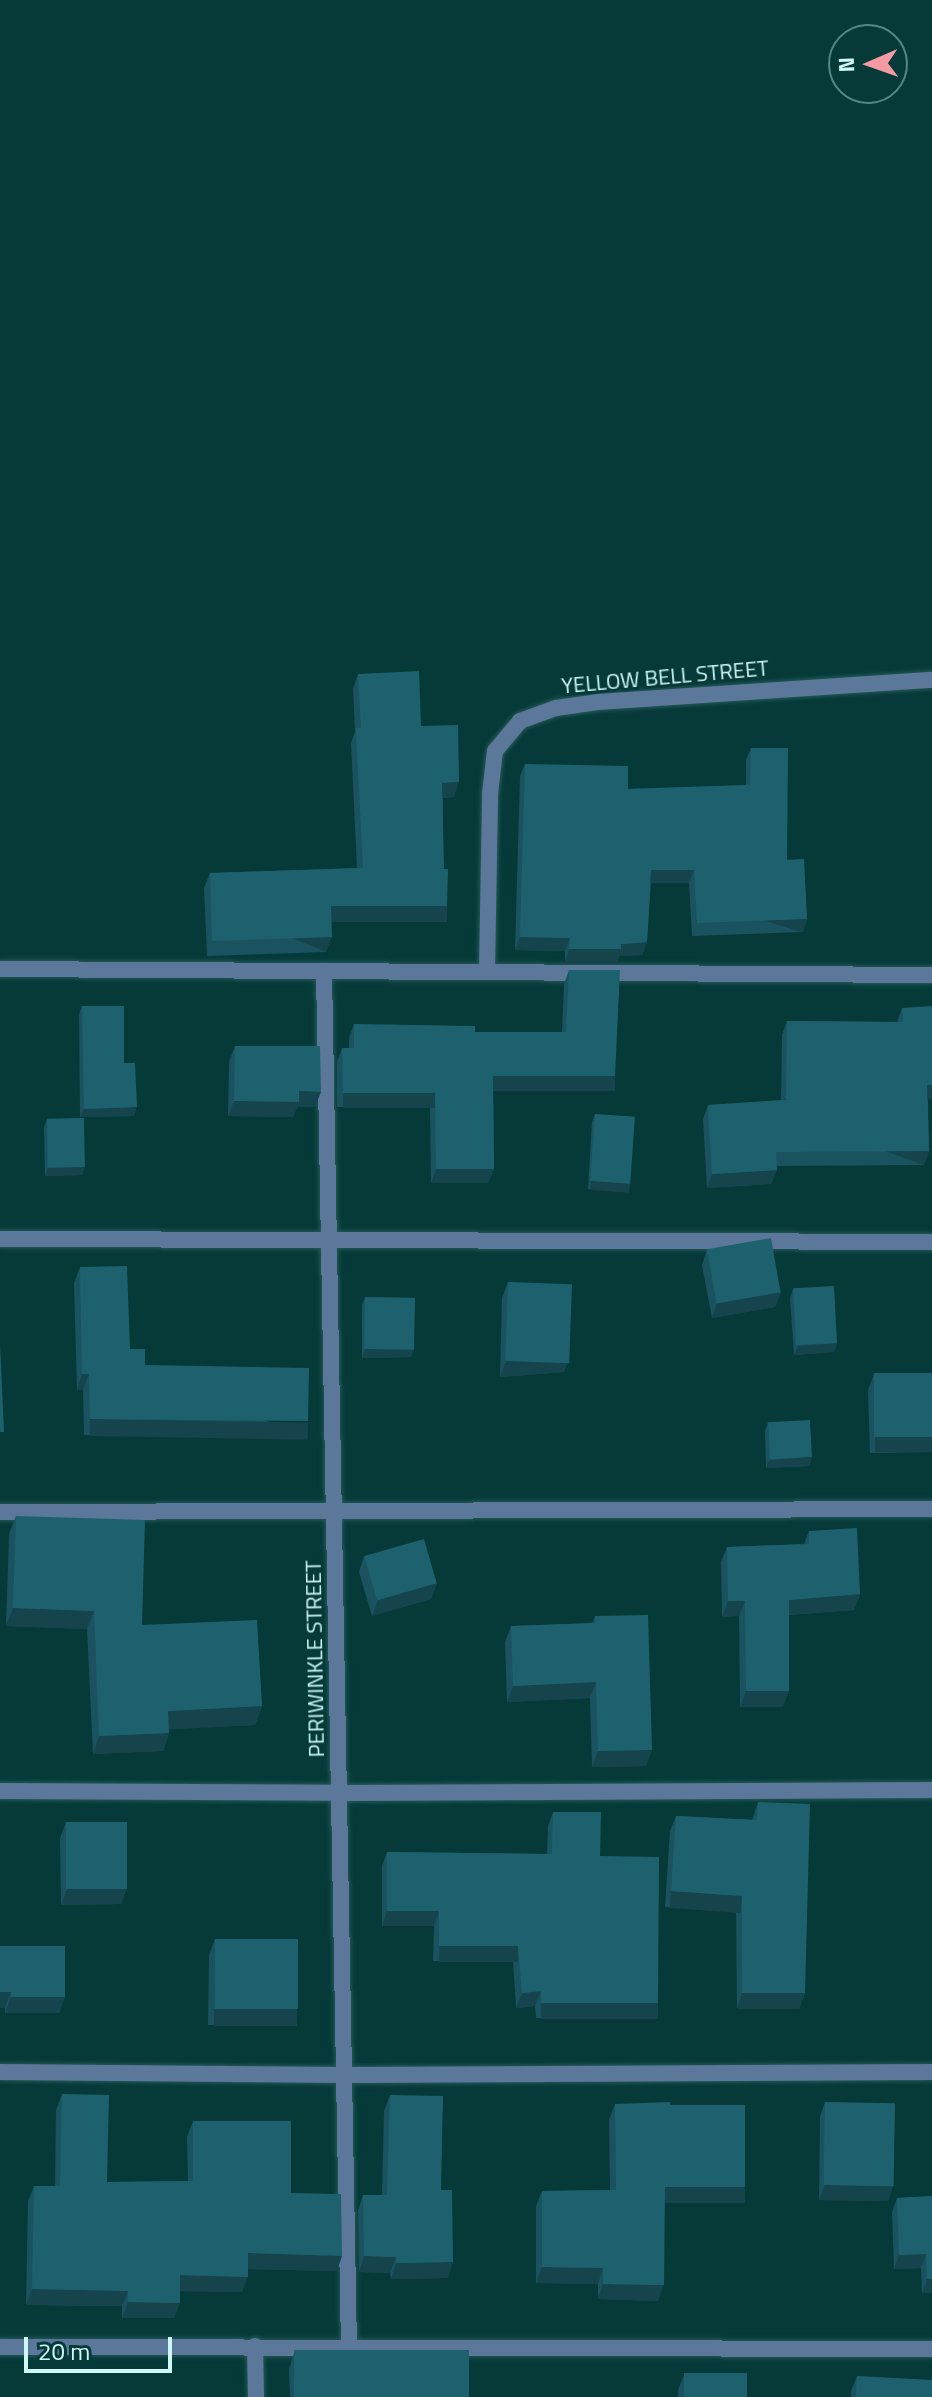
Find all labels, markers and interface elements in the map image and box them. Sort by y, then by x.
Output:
north arrow [828,24,908,104]
text: N [829,57,863,73]
street label: YELLOW BELL STREET [560,655,770,699]
street label: PERIWINKLE STREET [300,1560,330,1758]
scale bar [28,2321,176,2371]
text: 20 m [38,2333,90,2369]

